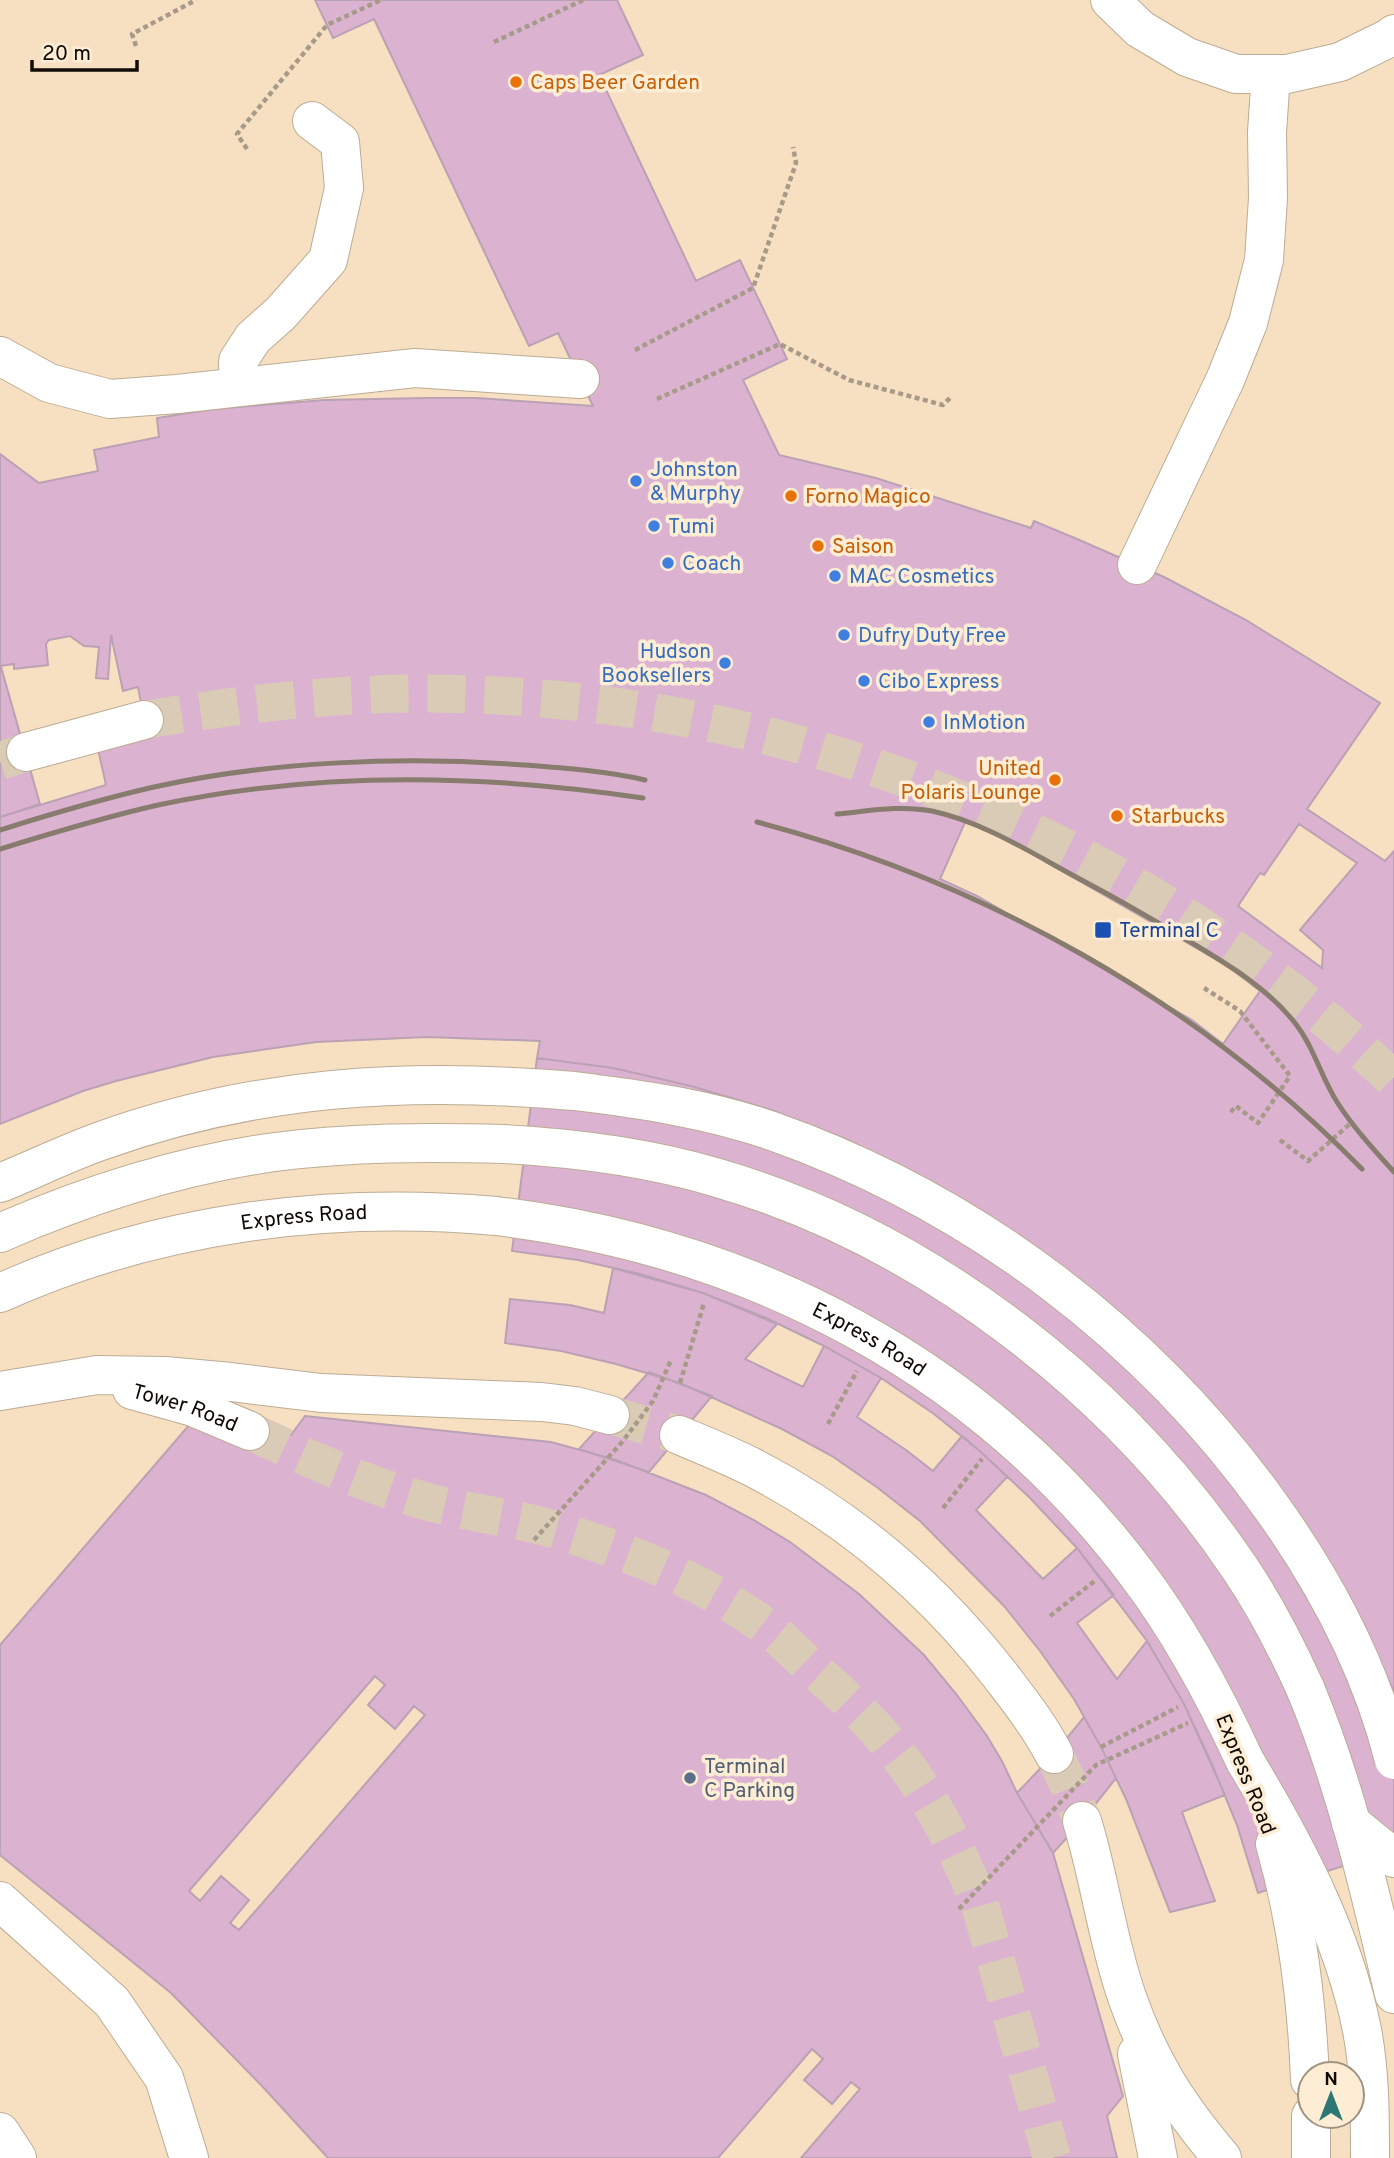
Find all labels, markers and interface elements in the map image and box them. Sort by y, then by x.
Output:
scale bar [32,28,136,72]
text: 20 m [42,41,91,68]
place label: Caps Beer Garden [530,70,700,97]
marker: Caps Beer Garden [508,74,524,90]
place label: Johnston & Murphy [650,457,741,508]
marker: Johnston & Murphy [628,473,644,489]
place label: Forno Magico [805,484,931,511]
marker: Forno Magico [783,488,799,504]
place label: Tumi [668,514,715,541]
marker: Tumi [646,518,662,534]
place label: Saison [832,534,894,561]
marker: Saison [810,538,826,554]
place label: Coach [682,551,741,578]
marker: Coach [660,555,676,571]
place label: MAC Cosmetics [849,564,995,591]
marker: MAC Cosmetics [827,568,843,584]
place label: Dufry Duty Free [858,623,1006,650]
marker: Dufry Duty Free [836,627,852,643]
place label: Hudson Booksellers [601,639,711,690]
marker: Hudson Booksellers [717,655,733,671]
place label: Cibo Express [878,669,1000,696]
marker: Cibo Express [856,673,872,689]
place label: InMotion [943,710,1025,737]
marker: InMotion [921,714,937,730]
place label: United Polaris Lounge [900,756,1041,807]
marker: United Polaris Lounge [1047,772,1063,788]
place label: Starbucks [1131,804,1225,831]
marker: Starbucks [1109,808,1125,824]
place label: Terminal C [1119,918,1219,945]
marker: Terminal C [1093,920,1113,940]
street label: Express Road [239,1200,368,1238]
street label: Express Road [807,1297,931,1384]
street label: Tower Road [129,1379,242,1439]
street label: Express Road [1208,1710,1281,1839]
place label: Terminal C Parking [704,1754,795,1805]
marker: Terminal C Parking [682,1770,698,1786]
north arrow [1296,2060,1366,2130]
text: N [1324,2068,1338,2092]

